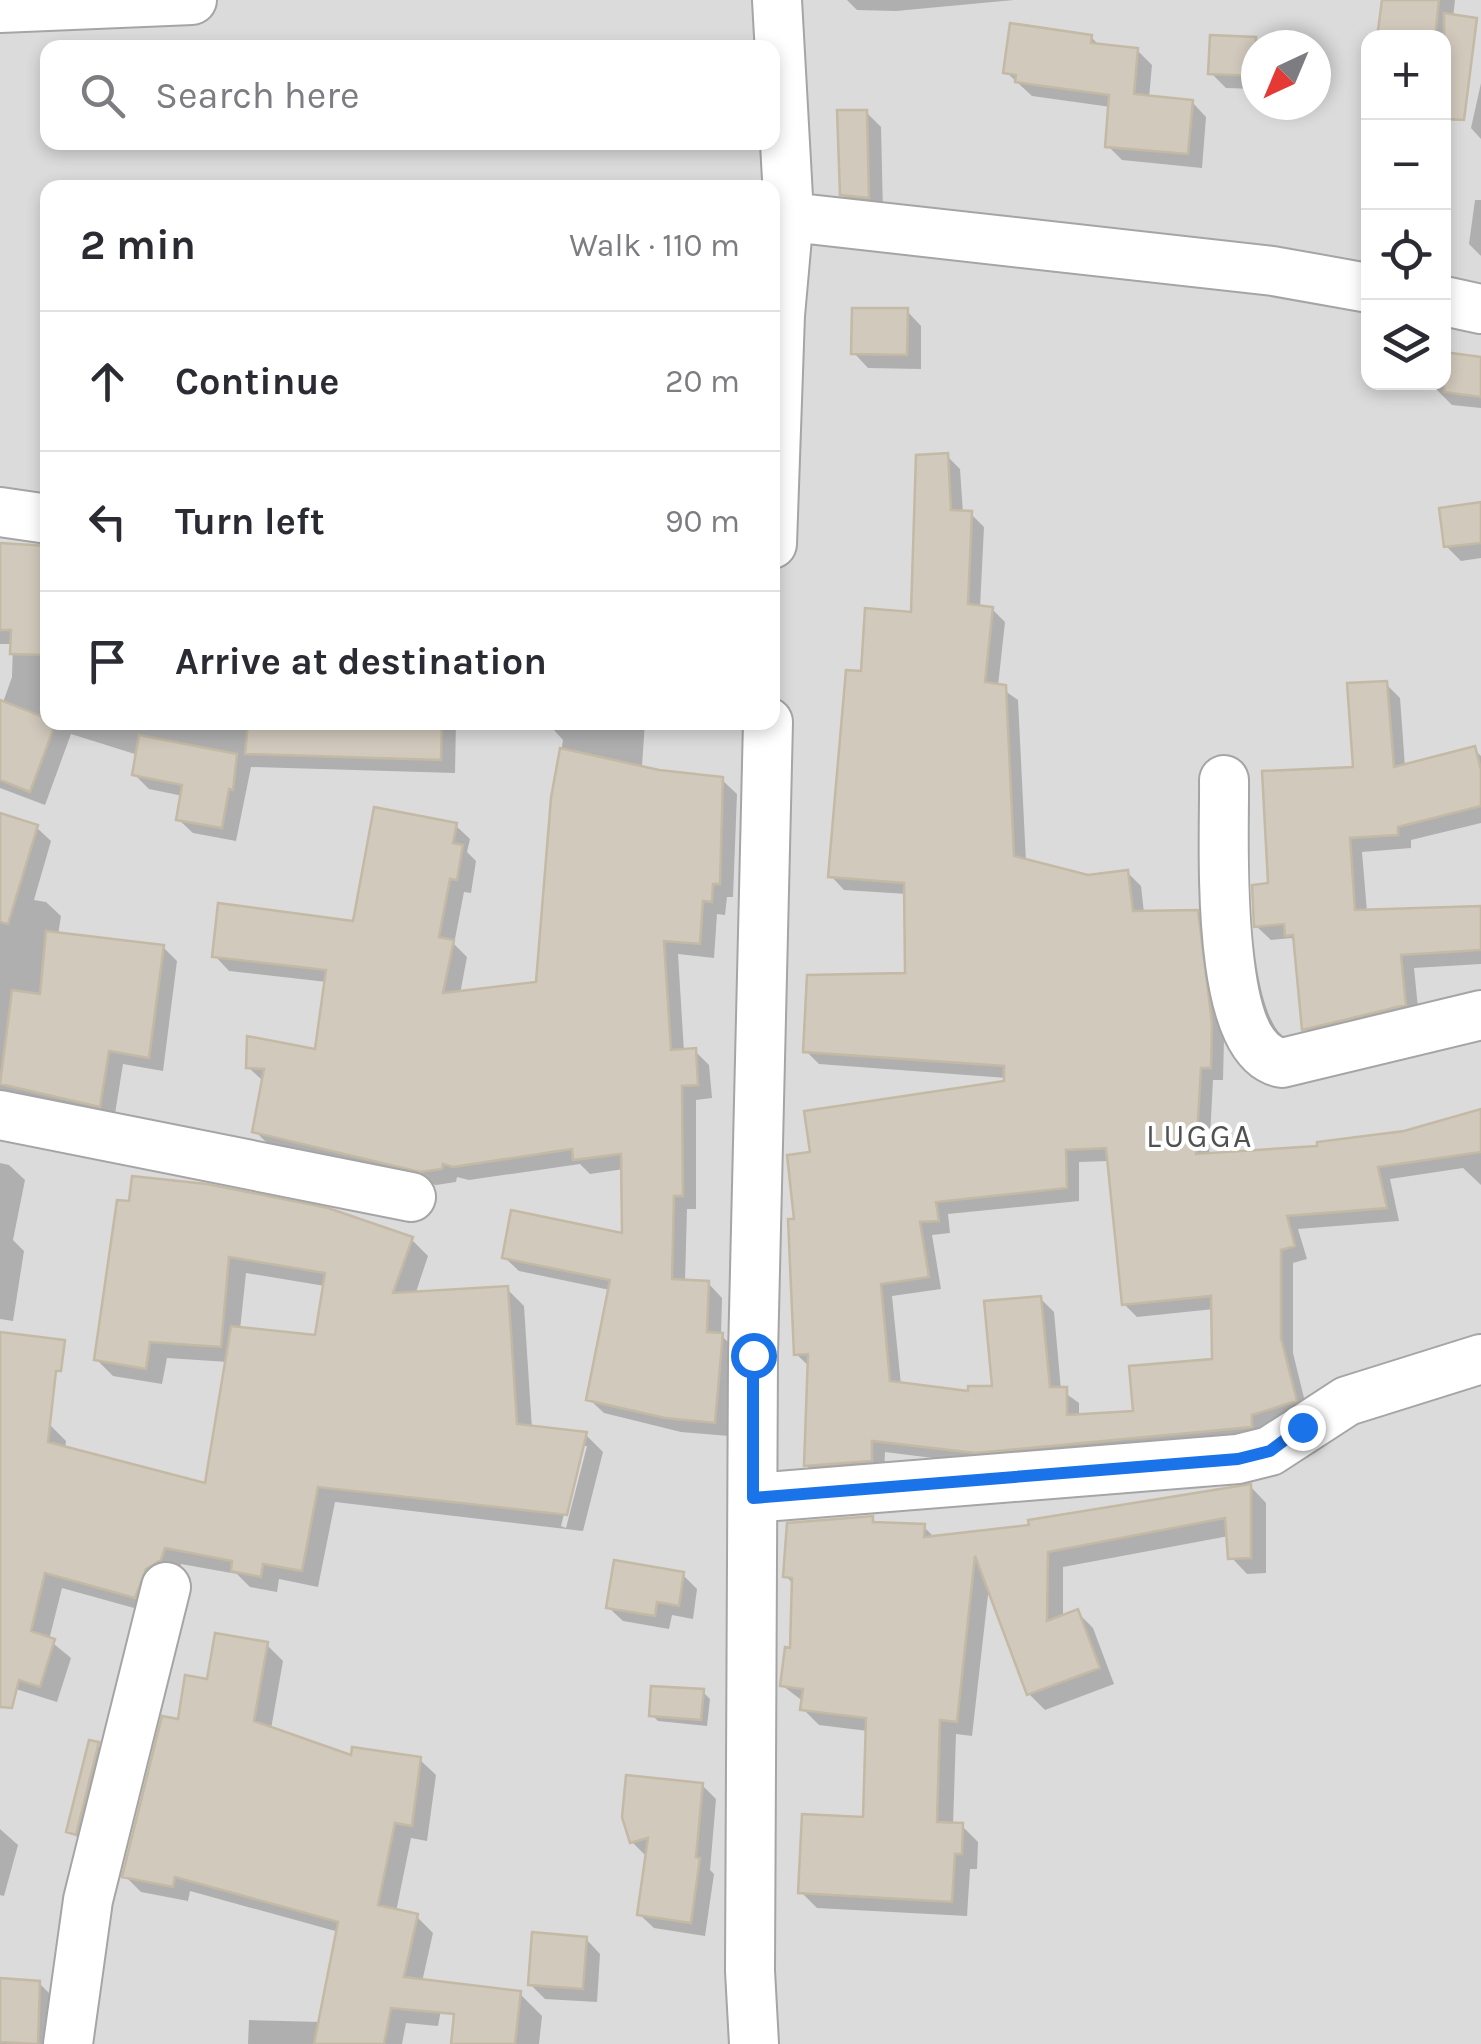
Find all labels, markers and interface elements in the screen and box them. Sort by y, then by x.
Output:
north arrow [1241,30,1331,120]
map controls [1361,30,1451,390]
button: + [1361,30,1451,120]
search box [40,40,780,150]
icon: search [75,68,130,123]
text: Search here [155,73,359,118]
button: − [1361,120,1451,210]
button: locate [1361,210,1451,300]
text: 2 min [80,220,196,270]
text: Walk · 110 m [569,227,740,264]
button: layers [1361,300,1451,390]
icon: ahead [80,354,135,409]
text: Continue [175,359,339,404]
text: 20 m [665,363,740,400]
icon: left [80,494,135,549]
text: Turn left [175,499,325,544]
text: 90 m [665,503,740,540]
icon: arrive [80,634,135,689]
text: Arrive at destination [175,639,547,684]
district label: LUGGA [1146,1118,1254,1155]
route start [731,1333,777,1379]
route end [1280,1405,1326,1451]

